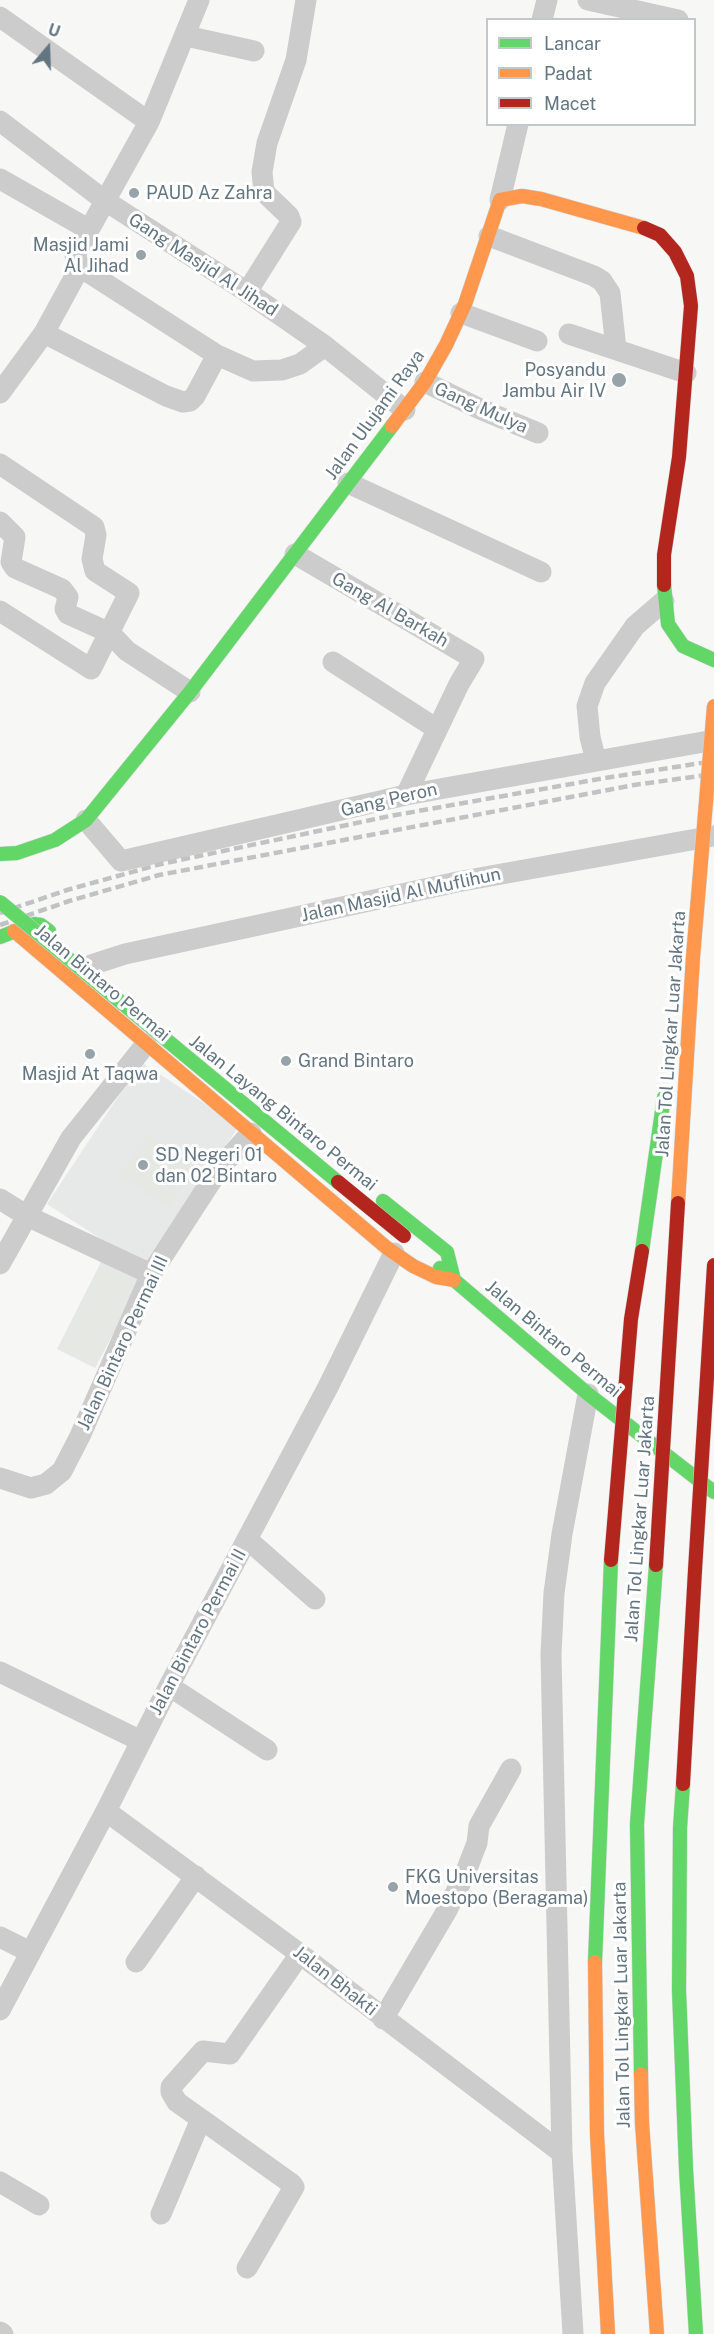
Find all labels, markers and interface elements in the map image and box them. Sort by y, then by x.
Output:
north arrow [18,18,78,78]
legend [486,18,696,126]
text: U [45,20,63,41]
text: Lancar [544,33,601,54]
text: Padat [544,63,593,84]
text: Macet [544,93,596,114]
place label: PAUD Az Zahra [146,182,272,204]
marker: PAUD Az Zahra [127,186,141,200]
street label: Gang Masjid Al Jihad [124,209,282,321]
place label: Masjid Jami Al Jihad [33,234,129,276]
marker: Masjid Jami Al Jihad [134,248,148,262]
street label: Jalan Ulujami Raya [321,346,429,484]
place label: Posyandu Jambu Air IV [502,359,606,401]
marker: Posyandu Jambu Air IV [610,371,628,389]
street label: Gang Mulya [431,378,531,438]
street label: Gang Al Barkah [328,568,452,652]
street label: Gang Peron [339,778,439,822]
street label: Jalan Masjid Al Muflihun [299,863,503,927]
street label: Jalan Tol Lingkar Luar Jakarta [652,910,690,1158]
street label: Jalan Bintaro Permai [30,920,174,1046]
street label: Jalan Layang Bintaro Permai [185,1030,381,1196]
marker: Masjid At Taqwa [83,1047,97,1061]
place label: Grand Bintaro [298,1050,414,1072]
marker: Grand Bintaro [279,1054,293,1068]
place label: Masjid At Taqwa [22,1063,158,1085]
place label: SD Negeri 01 dan 02 Bintaro [155,1144,277,1186]
marker: SD Negeri 01 dan 02 Bintaro [136,1158,150,1172]
street label: Jalan Bintaro Permai III [73,1252,173,1434]
street label: Jalan Bintaro Permai [481,1276,625,1402]
street label: Jalan Tol Lingkar Luar Jakarta [621,1395,659,1643]
street label: Jalan Bintaro Permai II [145,1545,251,1719]
place label: FKG Universitas Moestopo (Beragama) [405,1866,589,1908]
marker: FKG Universitas Moestopo (Beragama) [386,1880,400,1894]
street label: Jalan Tol Lingkar Luar Jakarta [609,1881,635,2129]
street label: Jalan Bhakti [289,1941,381,2021]

